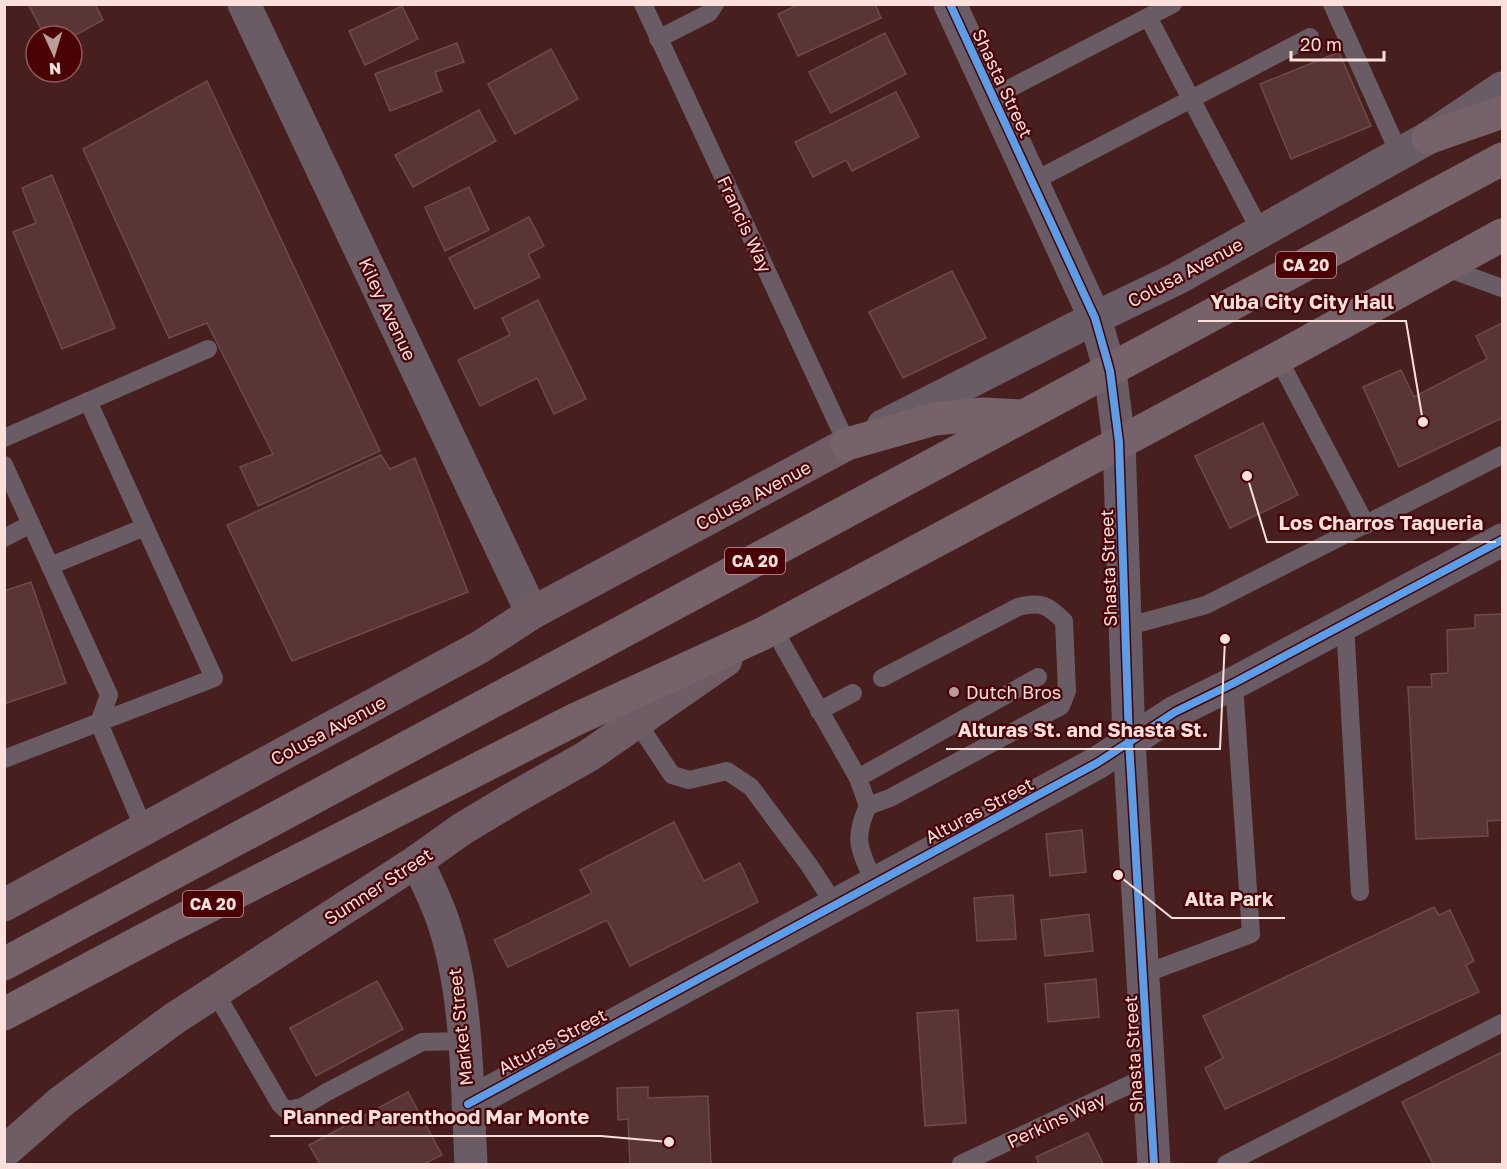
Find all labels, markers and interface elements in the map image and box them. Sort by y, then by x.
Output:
north arrow [24,24,84,84]
scale bar [1291,24,1384,62]
street label: Shasta Street [968,25,1038,141]
text: 20 m [1300,33,1342,55]
text: N [48,59,62,79]
street label: Francis Way [713,172,777,276]
street label: Colusa Avenue [1124,232,1246,312]
road number: CA 20 [1276,252,1336,278]
street label: Kiley Avenue [355,254,421,364]
callout: Yuba City City Hall [1198,283,1406,321]
text: Yuba City City Hall [1210,289,1394,313]
street label: Colusa Avenue [692,455,814,535]
callout: Los Charros Taqueria [1267,504,1496,542]
street label: Shasta Street [1095,509,1121,627]
text: Los Charros Taqueria [1279,510,1483,534]
road number: CA 20 [725,548,785,574]
place label: Dutch Bros [966,681,1061,703]
marker: Dutch Bros [947,685,961,699]
street label: Colusa Avenue [267,690,389,770]
callout: Alturas St. and Shasta St. [946,711,1220,749]
text: Alturas St. and Shasta St. [958,717,1208,741]
street label: Alturas Street [921,772,1037,848]
street label: Sumner Street [320,843,436,929]
callout: Alta Park [1172,880,1285,918]
text: Alta Park [1185,886,1274,910]
road number: CA 20 [183,891,243,917]
street label: Market Street [443,967,477,1087]
street label: Shasta Street [1119,995,1147,1113]
street label: Alturas Street [494,1003,610,1079]
street label: Perkins Way [1003,1088,1109,1152]
callout: Planned Parenthood Mar Monte [270,1098,601,1136]
text: Planned Parenthood Mar Monte [283,1104,589,1128]

